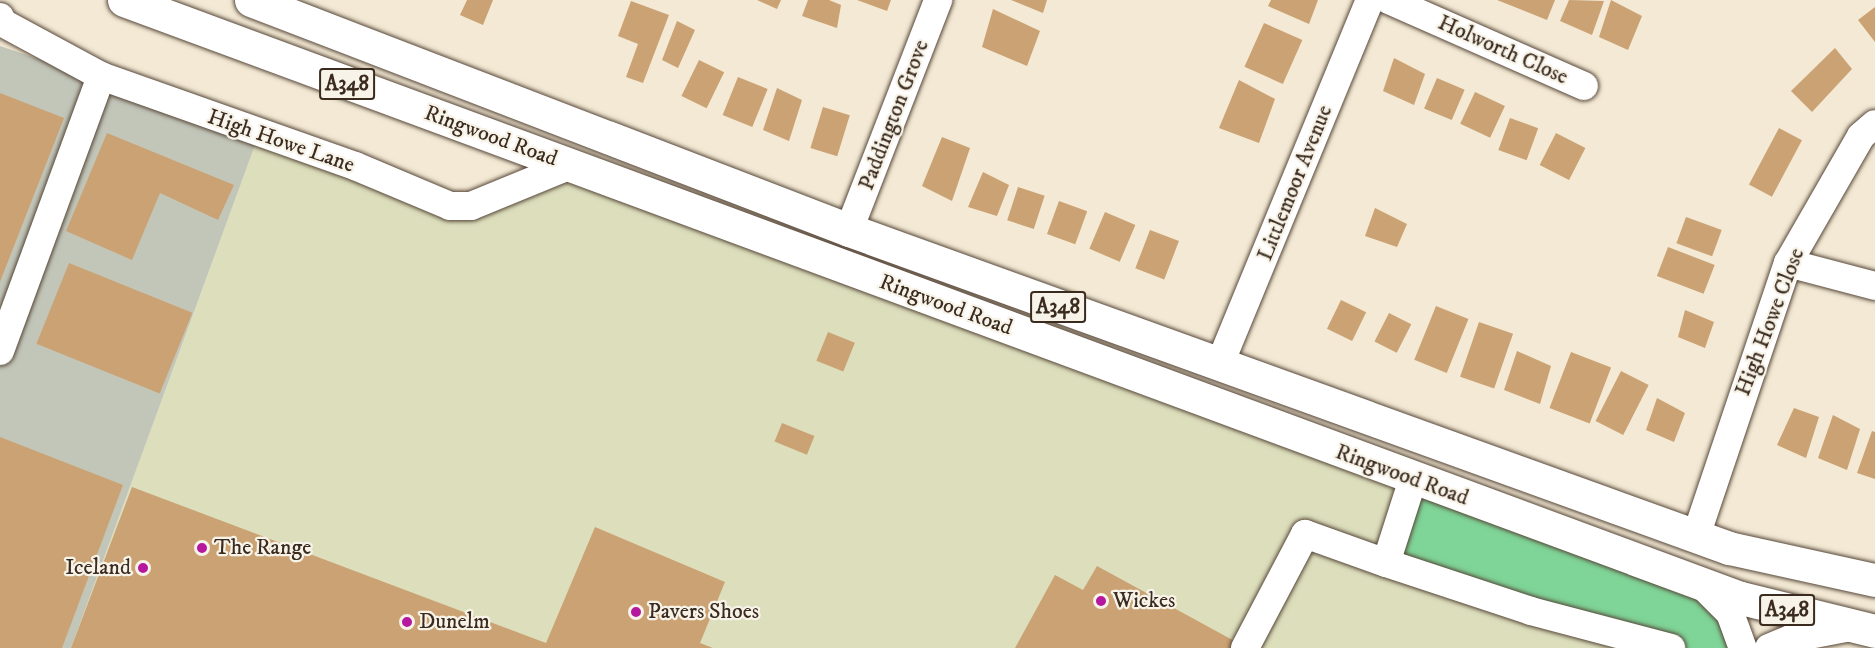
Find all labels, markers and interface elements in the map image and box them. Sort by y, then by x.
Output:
street label: Holworth Close [1434,10,1572,90]
street label: Paddington Grove [853,36,935,194]
road number: A348 [318,66,376,102]
street label: Ringwood Road [421,100,561,172]
street label: Littlemoor Avenue [1252,101,1338,265]
street label: High Howe Lane [204,104,358,178]
street label: High Howe Close [1730,244,1810,400]
street label: Ringwood Road [876,269,1016,341]
road number: A348 [1030,289,1086,325]
street label: Ringwood Road [1332,439,1472,511]
place label: The Range [214,535,311,561]
marker: The Range [195,541,209,555]
place label: Iceland [65,555,131,581]
marker: Iceland [136,561,150,575]
place label: Wickes [1113,588,1175,614]
road number: A348 [1758,592,1816,628]
marker: Wickes [1094,594,1108,608]
place label: Pavers Shoes [648,599,759,625]
marker: Pavers Shoes [629,605,643,619]
place label: Dunelm [419,609,490,635]
marker: Dunelm [400,615,414,629]

